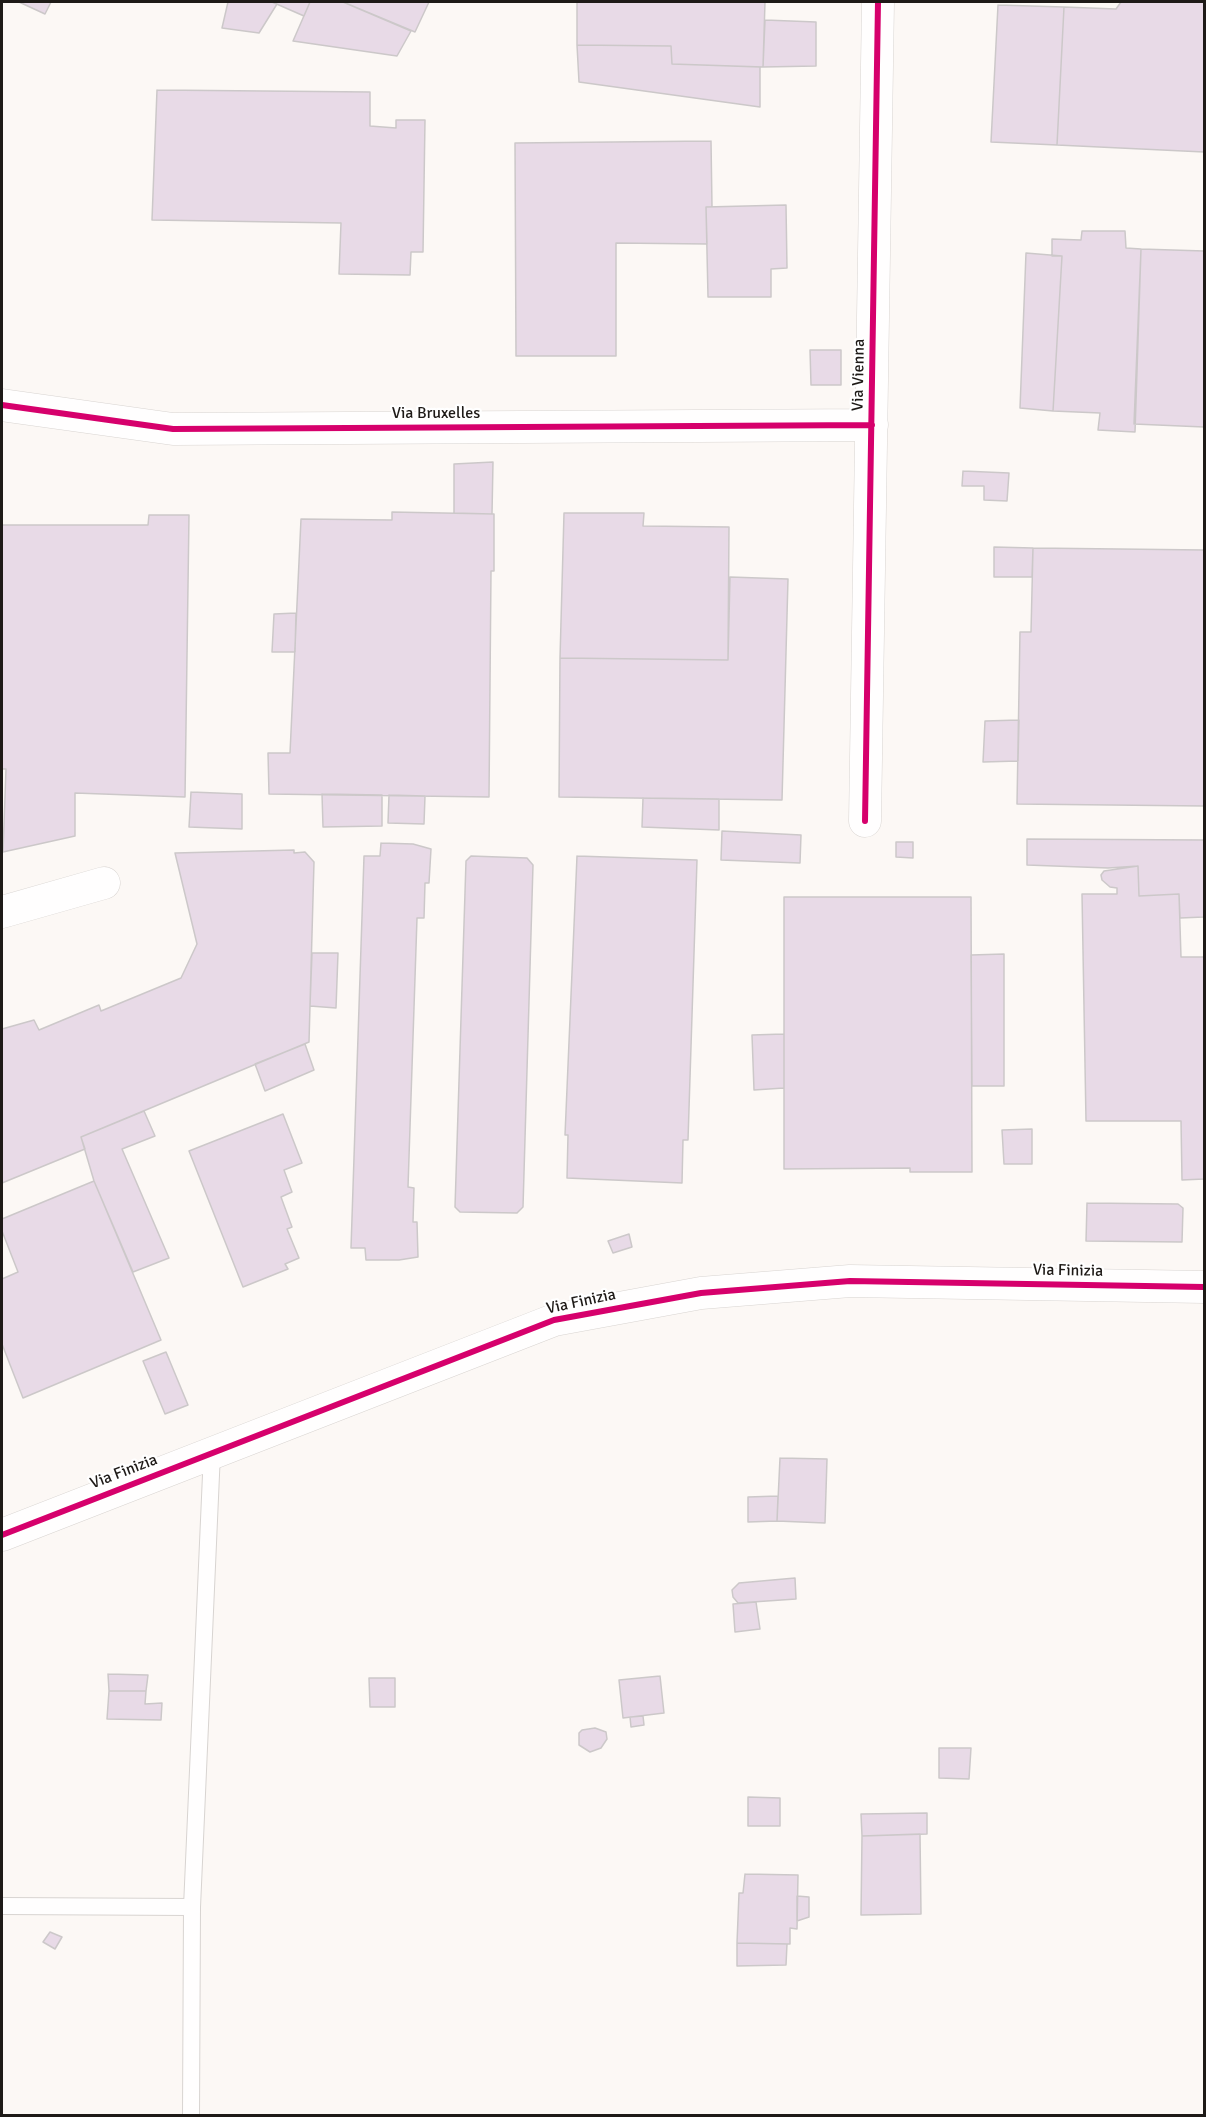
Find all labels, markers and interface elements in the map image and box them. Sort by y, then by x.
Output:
street label: Via Vienna [849,339,869,411]
street label: Via Bruxelles [392,404,480,424]
street label: Via Finizia [1033,1261,1103,1281]
street label: Via Finizia [545,1285,617,1319]
street label: Via Finizia [88,1450,160,1494]

